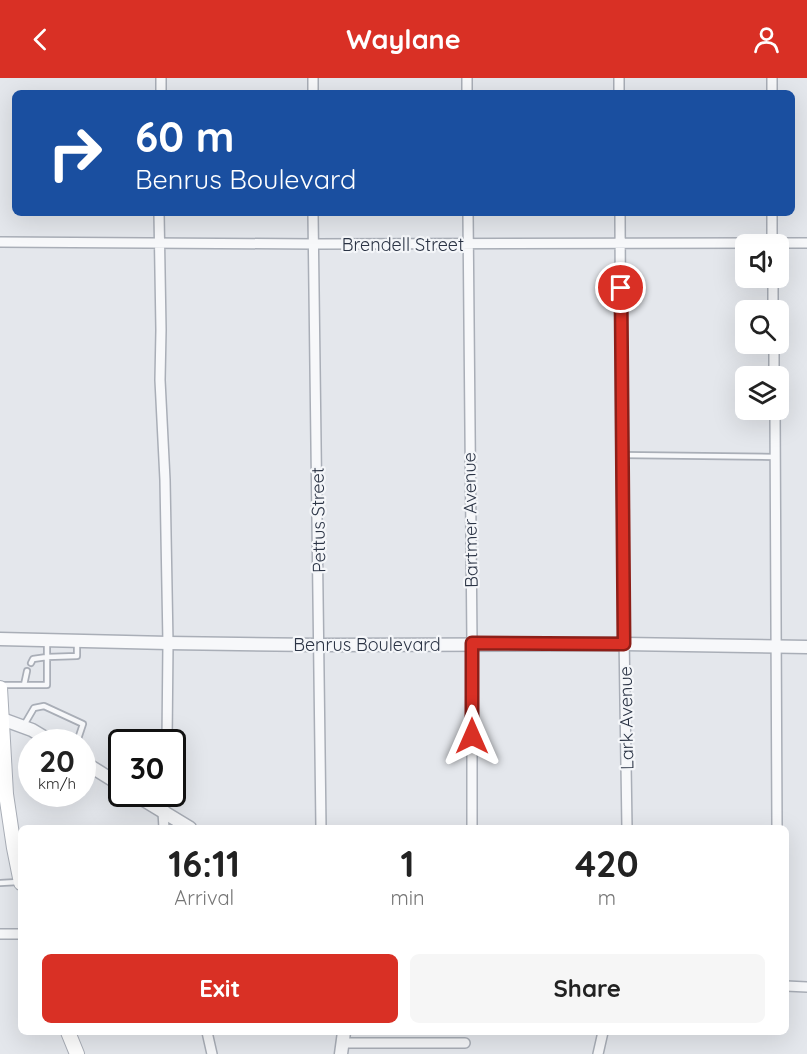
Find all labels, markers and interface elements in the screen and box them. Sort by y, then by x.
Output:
text: Waylane [346,22,461,56]
icon: back [24,23,57,56]
icon: person [750,23,783,56]
text: 60 m [135,110,235,163]
icon: right [36,114,114,192]
text: Benrus Boulevard [135,162,356,196]
street label: Brendell Street [342,233,464,256]
map controls [735,234,789,420]
button: sound [735,234,789,288]
pin [595,262,646,313]
icon: arrive [604,271,637,304]
button: search [735,300,789,354]
button: layers [735,366,789,420]
street label: Bartmer Avenue [457,452,483,588]
street label: Pettus Street [306,467,330,573]
street label: Benrus Boulevard [293,633,441,656]
street label: Lark Avenue [614,666,638,770]
position arrow [440,704,504,768]
speed limit sign: 30 [108,729,186,807]
text: 20 [39,742,75,780]
text: km/h [38,774,76,793]
text: 16:11 [168,841,240,886]
text: 1 [400,841,414,886]
text: 420 [575,841,639,886]
text: Arrival [174,885,234,910]
text: min [390,885,425,910]
text: m [598,885,616,910]
button: Exit [42,954,398,1023]
button: Share [410,954,765,1023]

